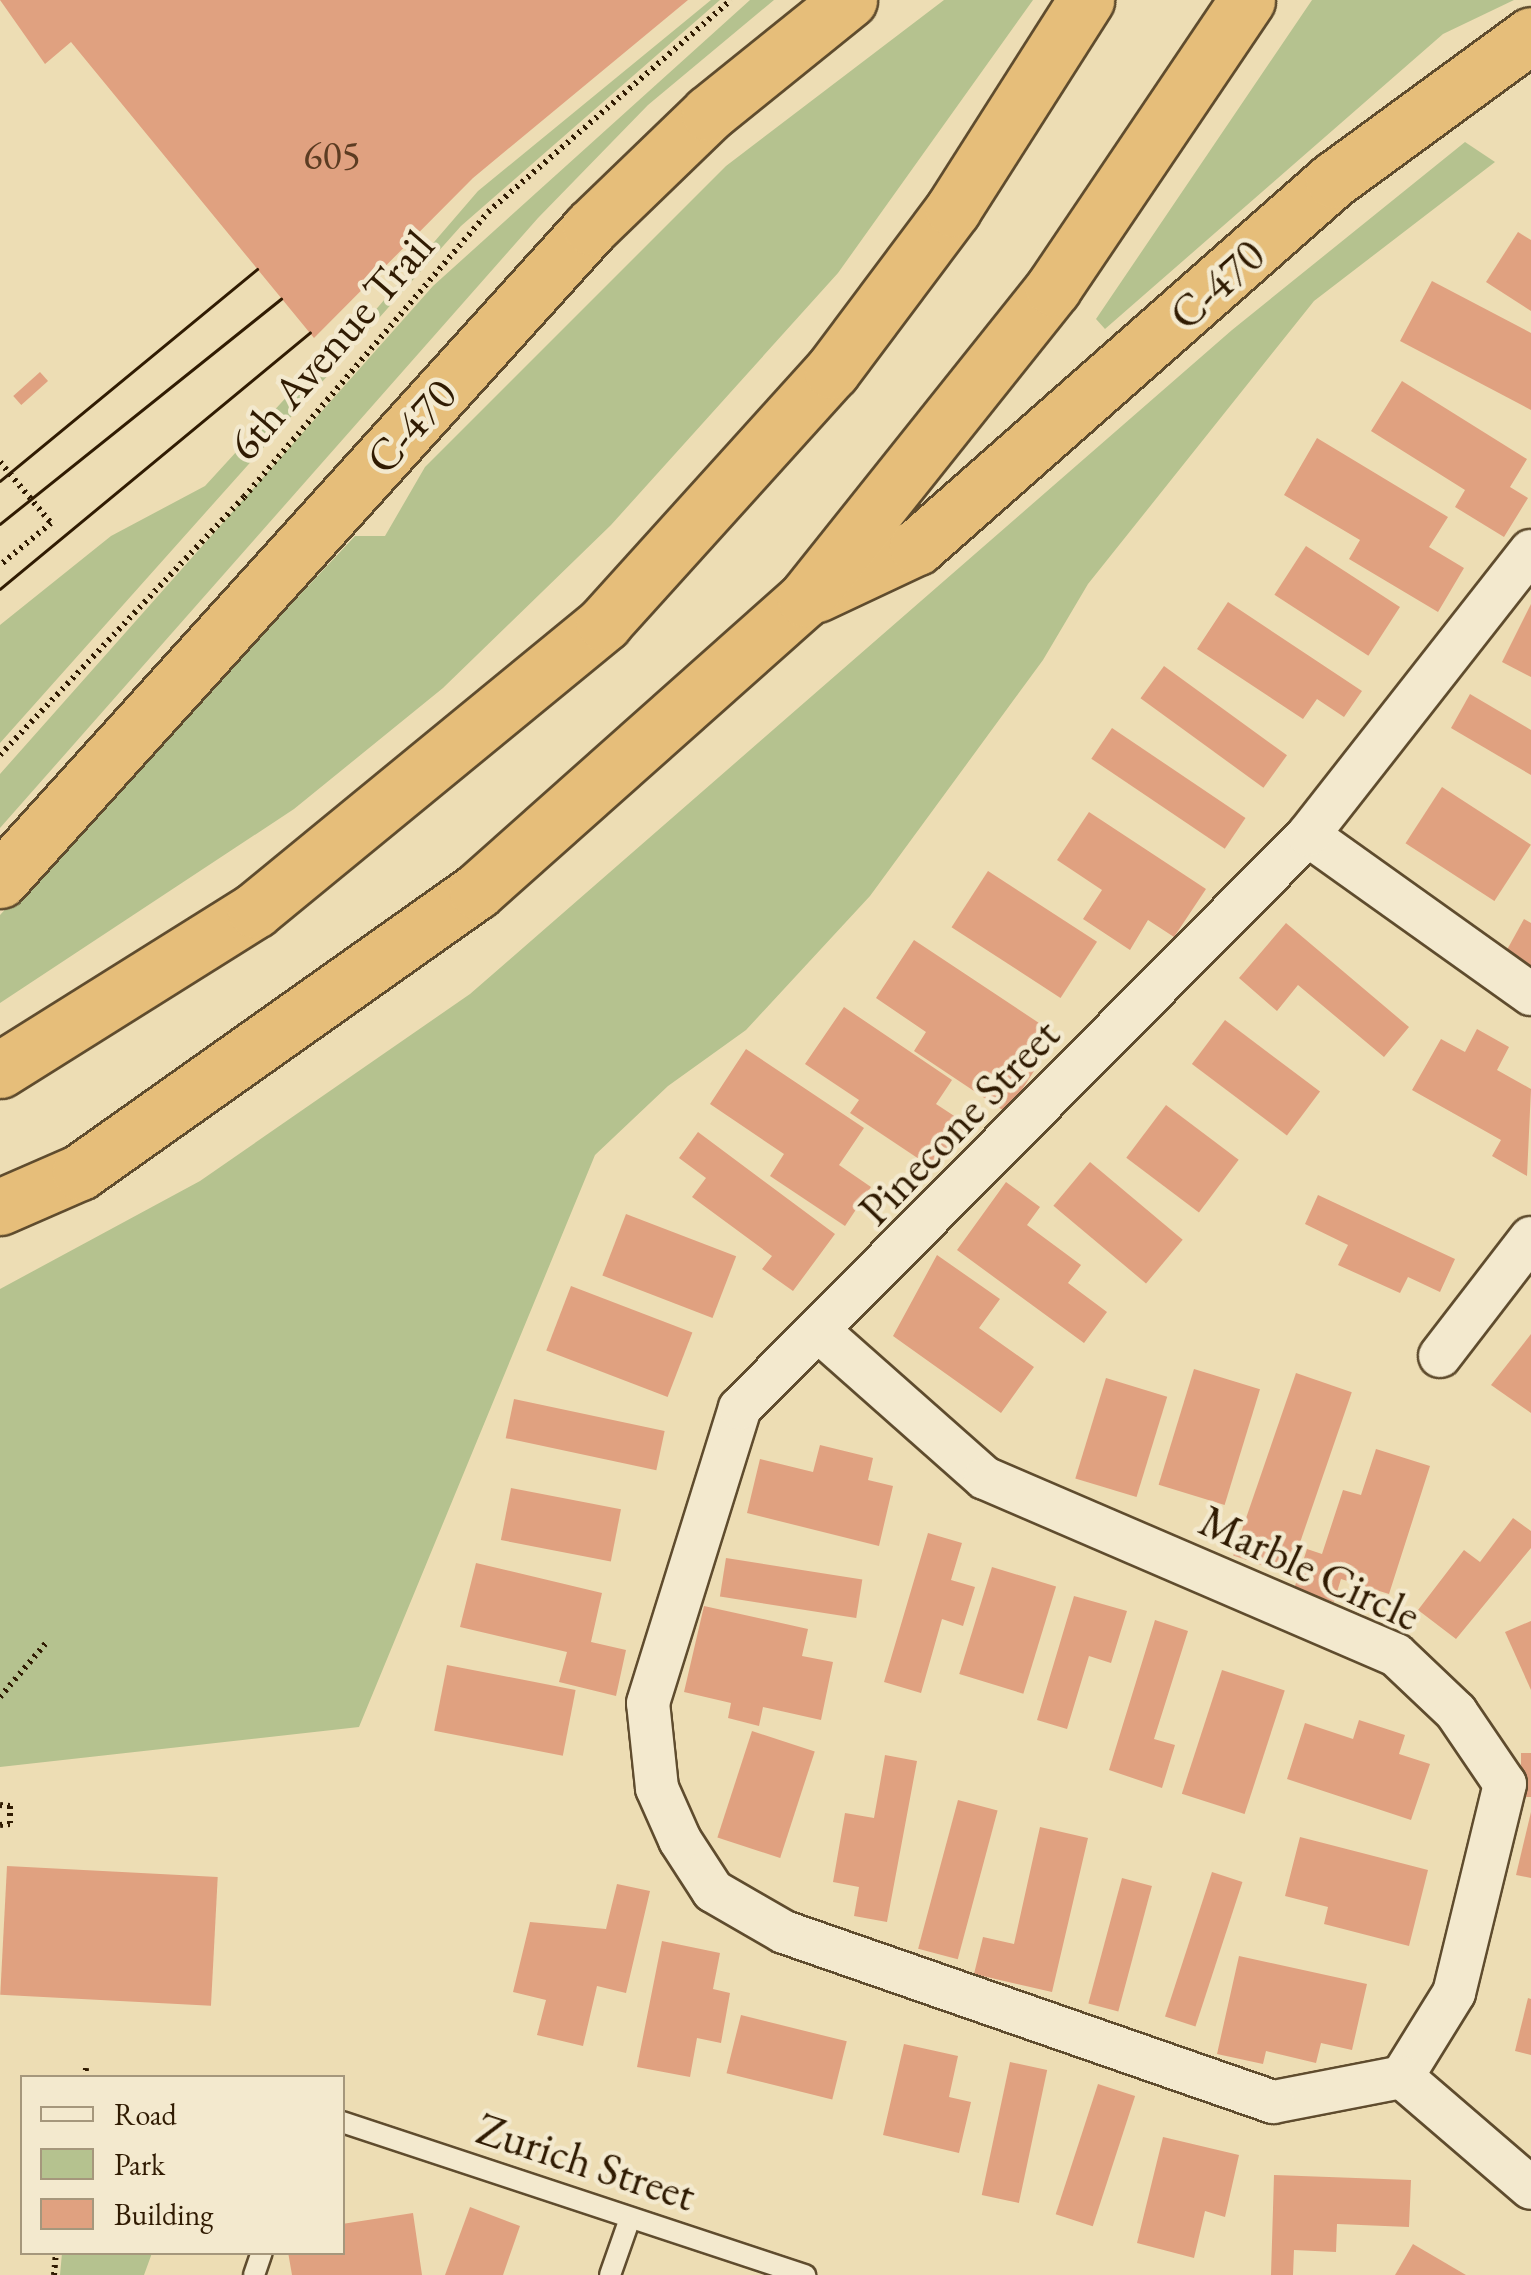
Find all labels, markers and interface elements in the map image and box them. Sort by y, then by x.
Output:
house number: 605 [303,131,361,179]
street label: 6th Avenue Trail [217,219,445,471]
street label: C-470 [1158,228,1276,342]
street label: C-470 [354,367,468,485]
street label: Pinecone Street [847,1008,1071,1236]
street label: Marble Circle [1191,1493,1429,1643]
legend [20,2075,345,2255]
text: Road [114,2095,177,2134]
street label: Zurich Street [470,2101,702,2223]
text: Park [114,2145,165,2184]
text: Building [114,2195,213,2234]

